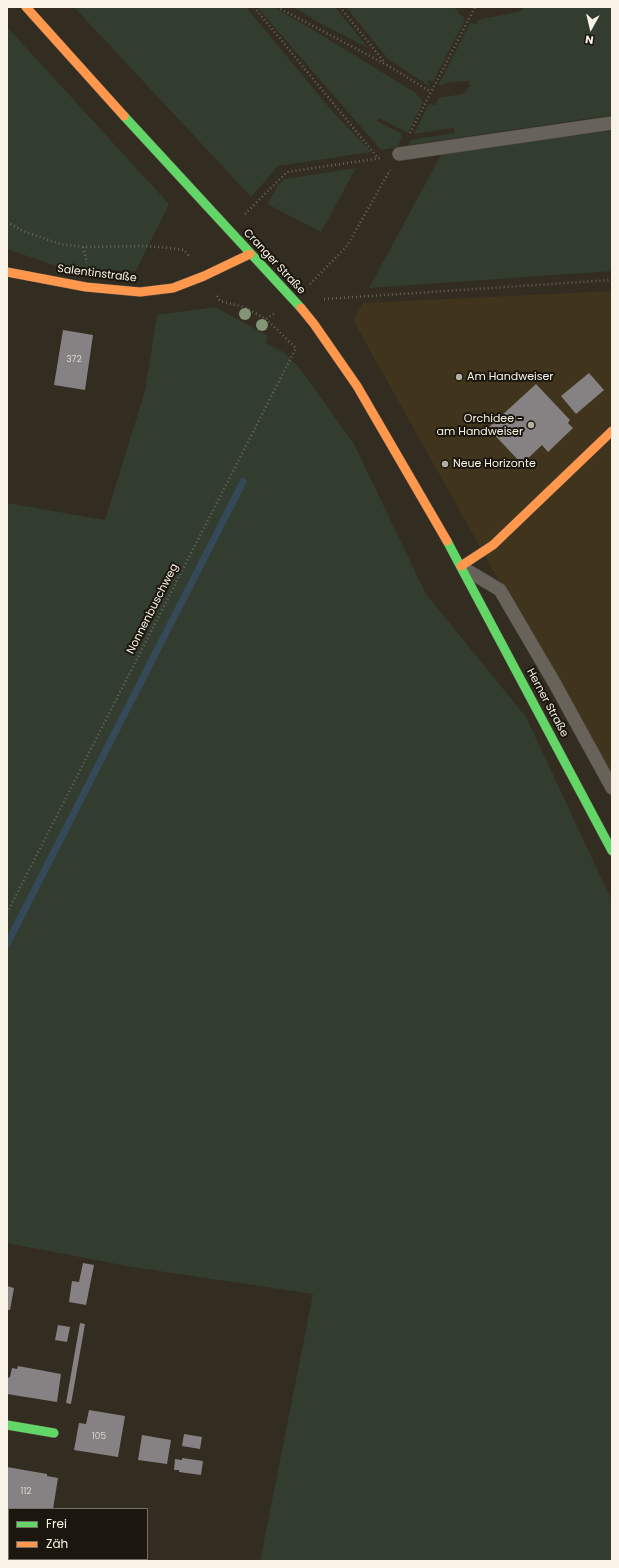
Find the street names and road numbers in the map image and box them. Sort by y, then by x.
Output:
street label: Cranger Straße [240,227,308,297]
street label: Salentinstraße [57,263,137,285]
street label: Nonnenbuschweg [124,561,182,657]
street label: Herner Straße [523,666,571,740]

